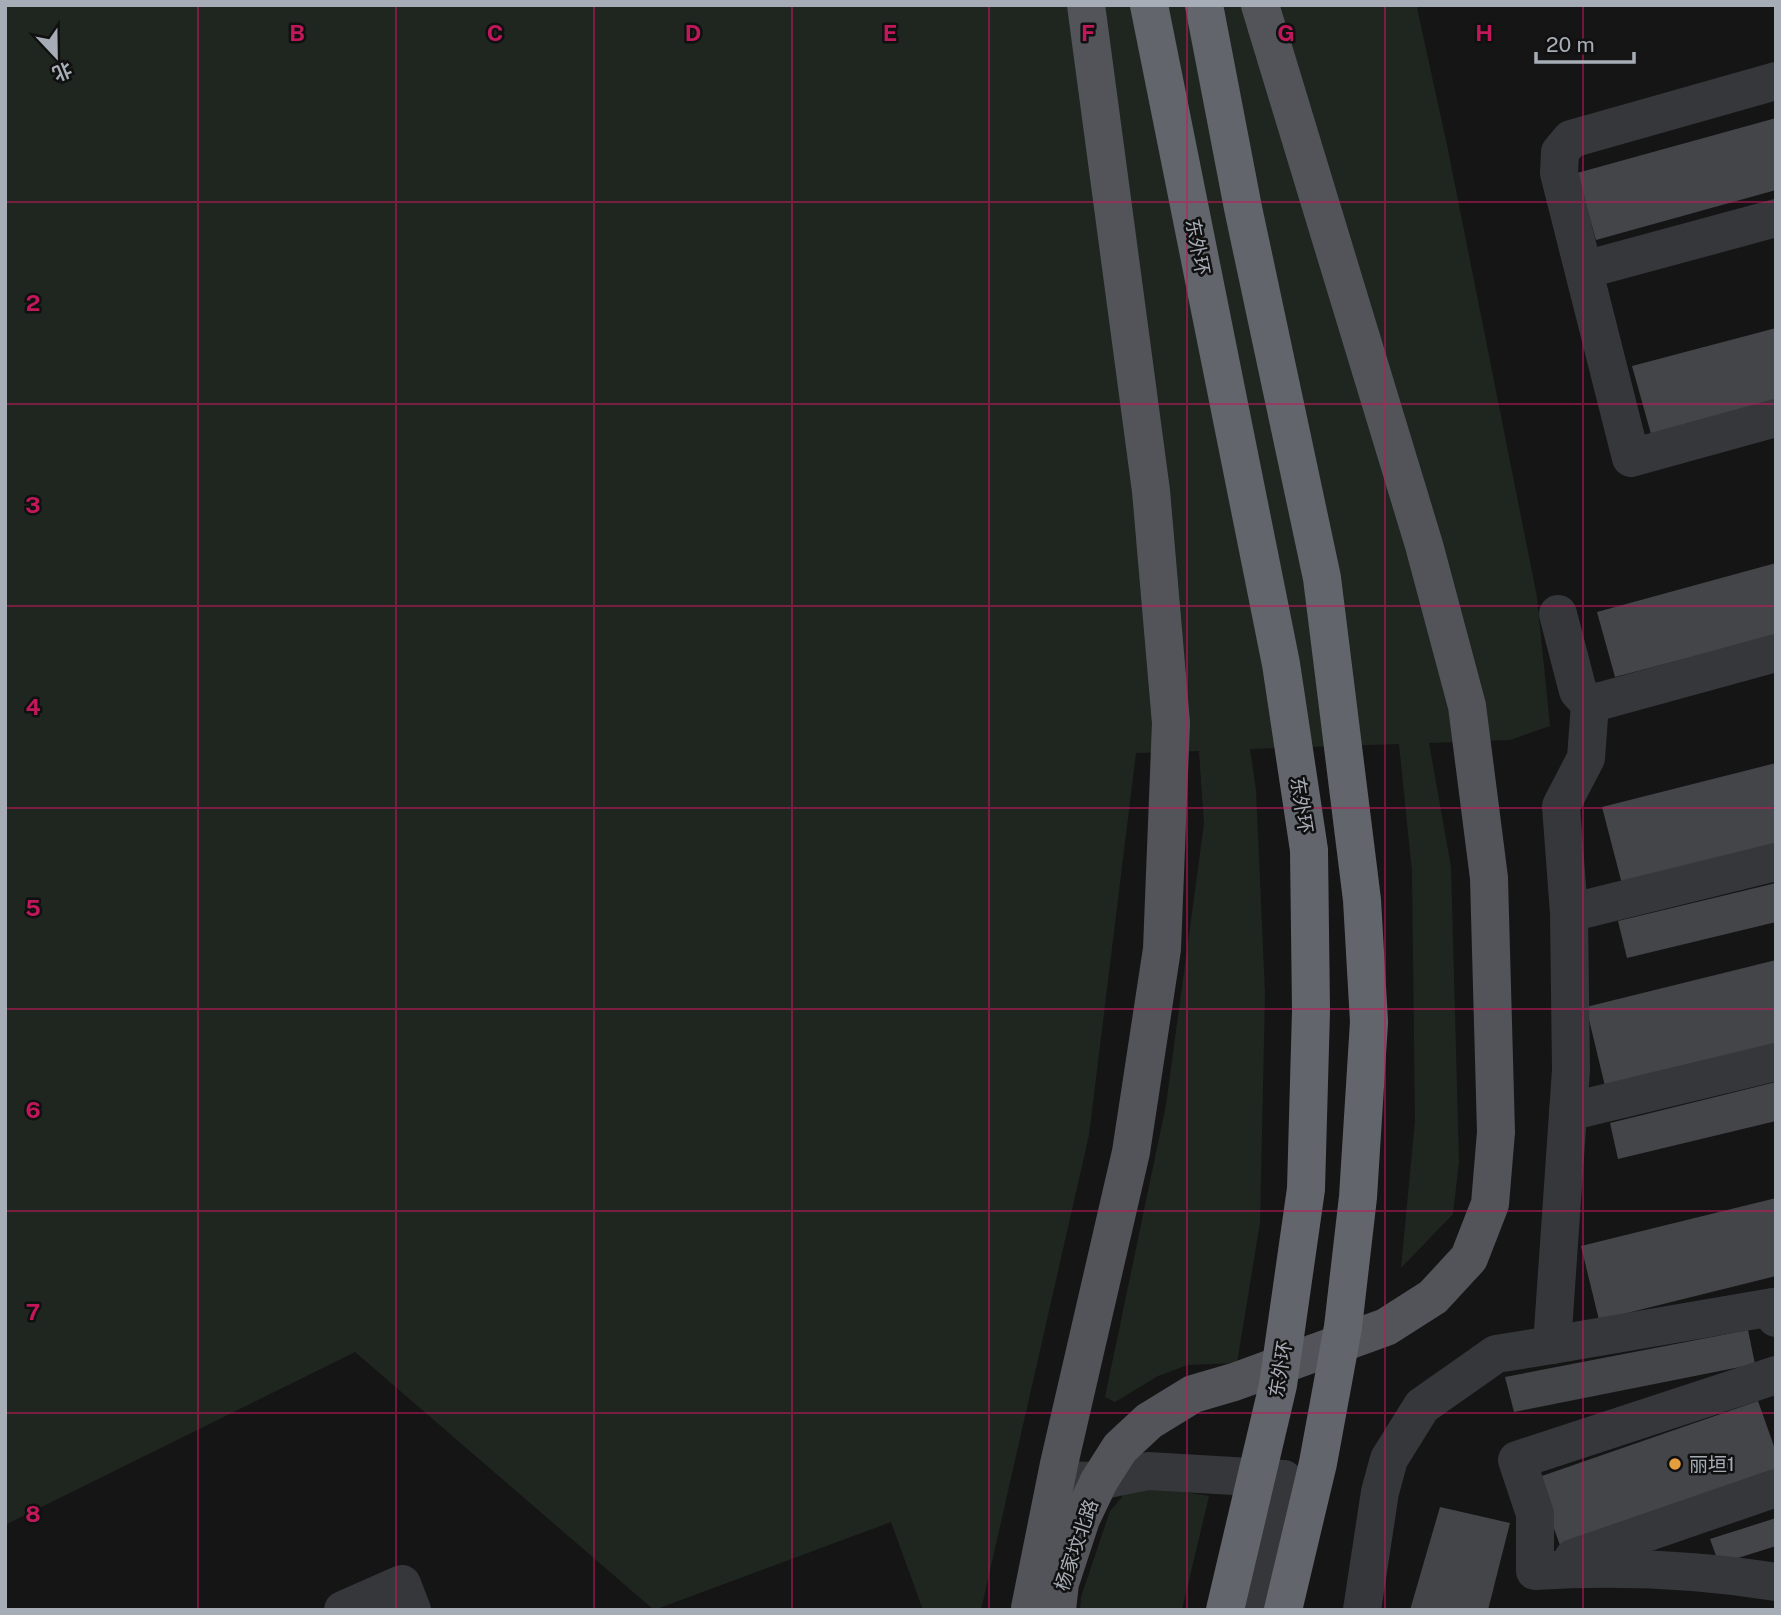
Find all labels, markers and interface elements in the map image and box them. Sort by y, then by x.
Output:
text: B [289,19,305,46]
text: C [487,19,503,46]
text: D [685,19,701,46]
text: E [883,19,897,46]
text: F [1081,19,1095,46]
text: G [1277,19,1295,46]
text: H [1475,19,1493,46]
north arrow [21,21,91,91]
scale bar [1536,21,1634,65]
text: 20 m [1546,32,1595,57]
text: 北 [49,58,75,86]
street label: 东外环 [1182,217,1214,277]
text: 2 [26,289,40,316]
text: 3 [25,491,41,518]
text: 4 [25,693,41,720]
street label: 东外环 [1287,775,1317,835]
text: 5 [25,894,41,921]
text: 6 [25,1096,41,1123]
text: 7 [26,1298,40,1325]
street label: 东外环 [1265,1339,1295,1399]
place label: 丽垣1 [1689,1453,1735,1475]
marker: 丽垣1 [1667,1456,1683,1472]
street label: 杨家坟北路 [1050,1496,1102,1594]
text: 8 [25,1500,41,1527]

